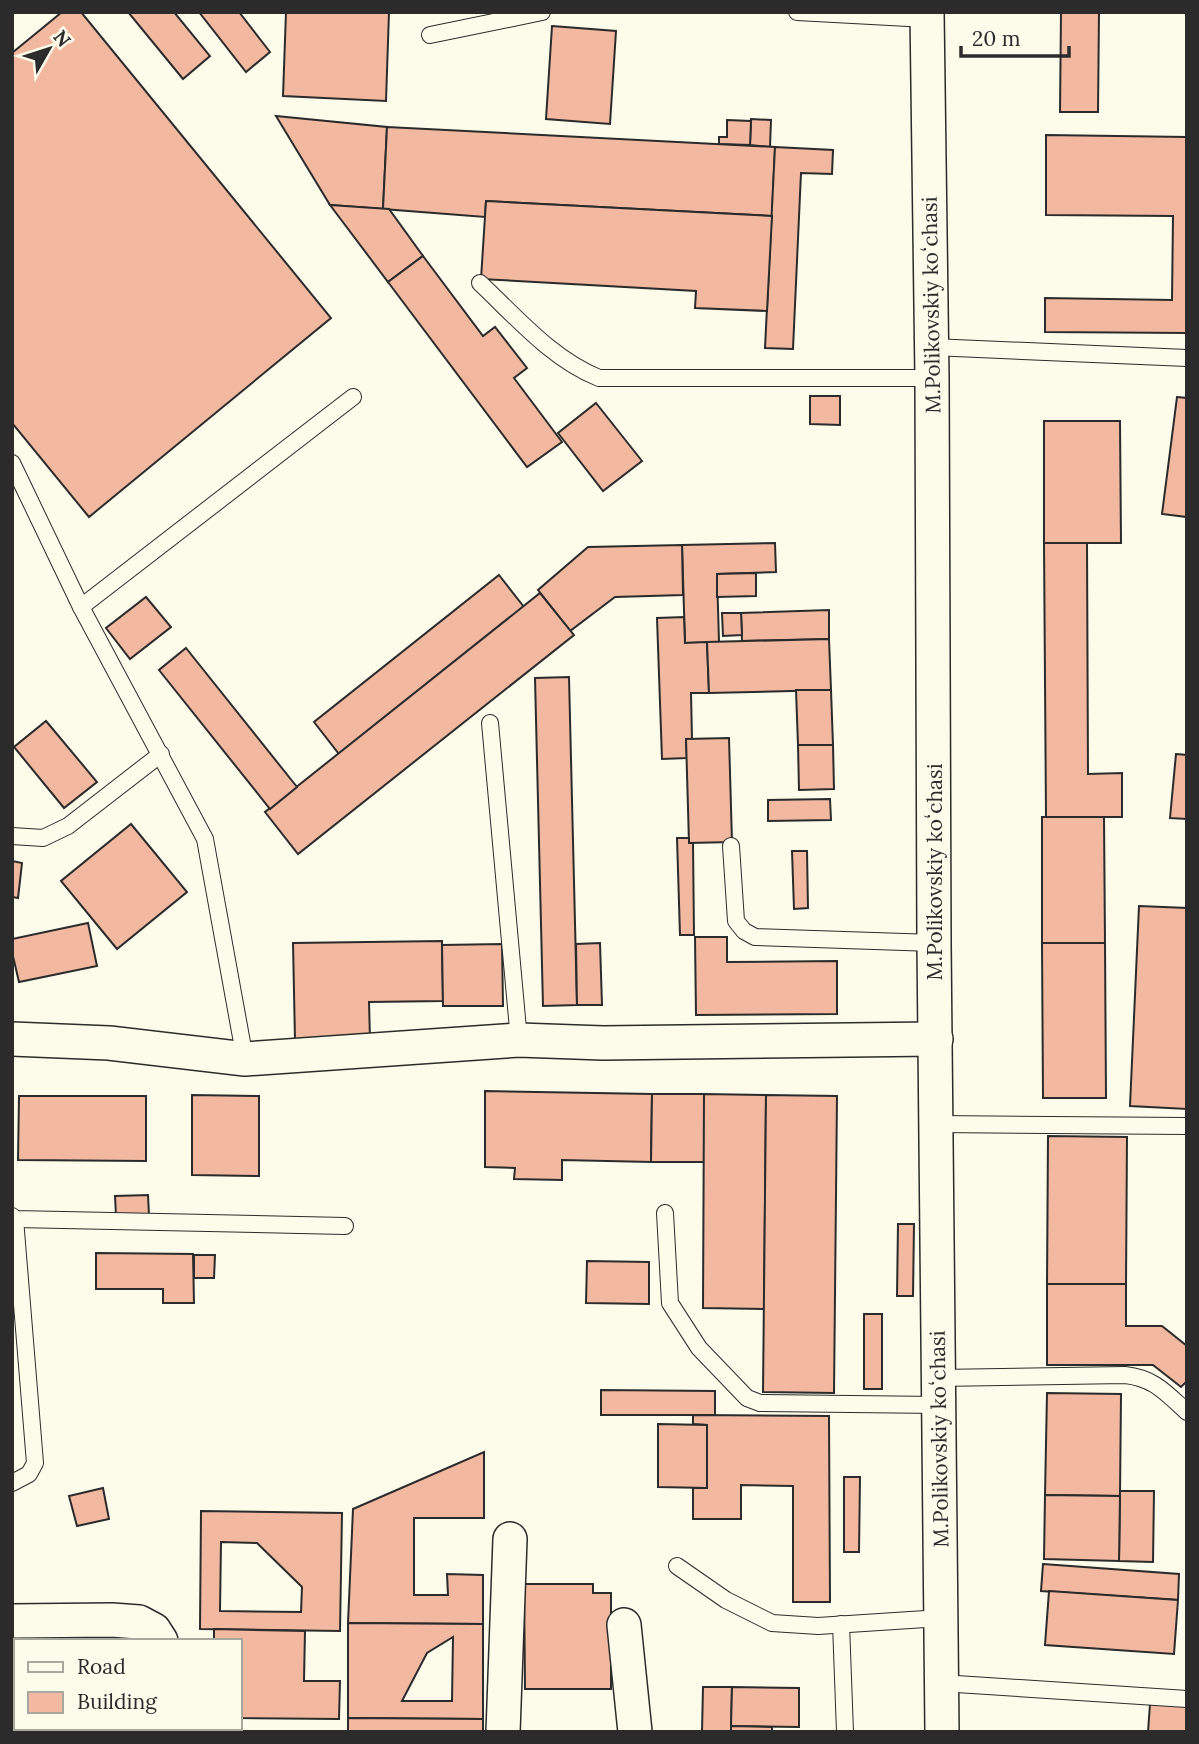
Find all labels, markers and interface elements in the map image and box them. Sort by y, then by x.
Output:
north arrow [14,14,84,84]
scale bar [961,14,1070,58]
text: N [48,25,76,52]
text: 20 m [972,25,1021,52]
street label: M.Polikovskiy koʻchasi [916,196,946,414]
street label: M.Polikovskiy koʻchasi [921,763,948,981]
street label: M.Polikovskiy koʻchasi [924,1330,954,1548]
legend [14,1639,242,1730]
text: Road [77,1653,126,1680]
text: Building [77,1688,157,1715]

